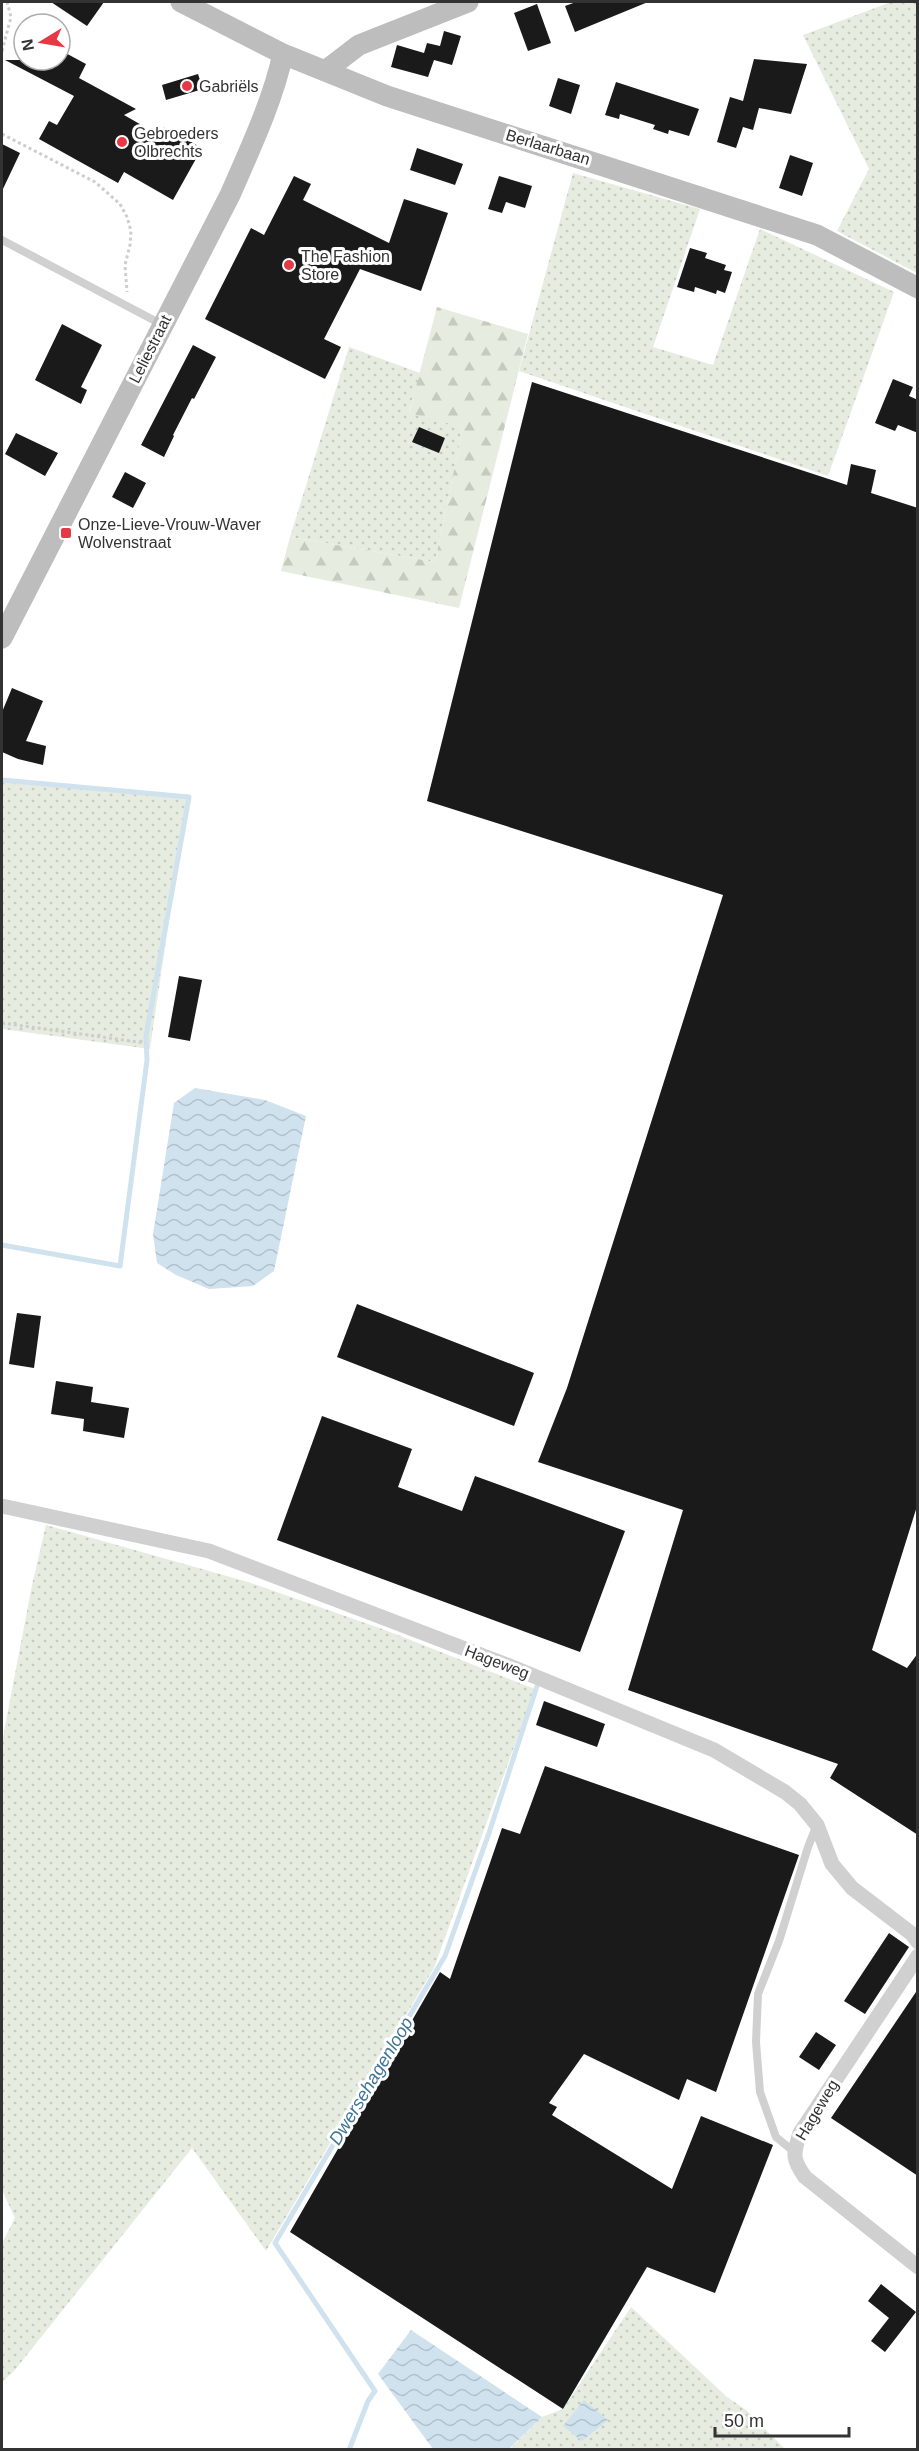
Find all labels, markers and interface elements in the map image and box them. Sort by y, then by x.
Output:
north arrow [12,12,72,72]
text: N [18,37,37,52]
place label: Gabriëls [199,78,259,95]
marker: Gabriëls [180,79,194,93]
place label: Gebroeders Olbrechts [134,125,219,160]
street label: Berlaarbaan [504,126,592,168]
marker: Gebroeders Olbrechts [115,135,129,149]
place label: The Fashion Store [301,248,390,283]
marker: The Fashion Store [282,258,296,272]
street label: Leliestraat [126,312,175,386]
place label: Onze-Lieve-Vrouw-Waver Wolvenstraat [78,516,262,551]
marker: Onze-Lieve-Vrouw-Waver Wolvenstraat [59,526,73,540]
street label: Hageweg [462,1642,532,1682]
water label: Dwersehagenloop [325,2014,417,2148]
street label: Hageweg [792,2077,842,2143]
scale bar [715,2400,848,2438]
text: 50 m [724,2411,764,2431]

